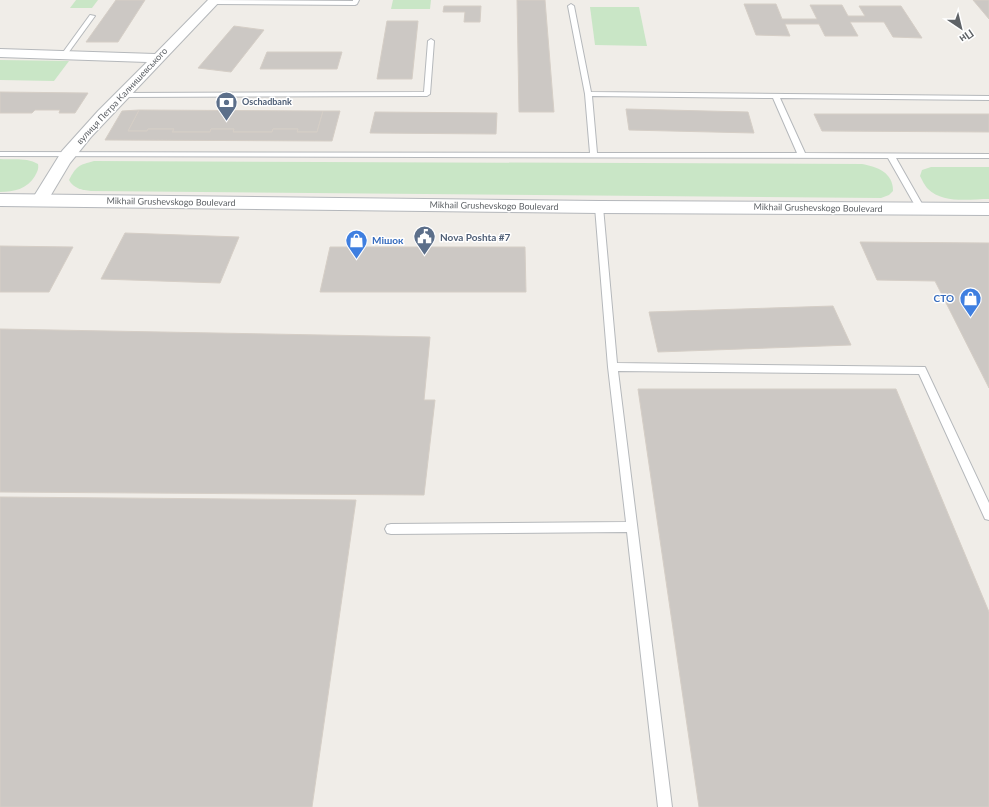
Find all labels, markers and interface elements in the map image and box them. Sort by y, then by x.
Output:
north arrow [941,8,981,48]
text: Пн [957,27,977,46]
street label: вулиця Петра Калнишевського [74,45,169,146]
bank icon: Oschadbank [214,89,240,122]
place label: Oschadbank [242,96,292,107]
street label: Mikhail Grushevskogo Boulevard [106,195,236,208]
street label: Mikhail Grushevskogo Boulevard [429,199,559,212]
street label: Mikhail Grushevskogo Boulevard [753,201,883,214]
public building icon: Nova Poshta #7 [412,224,438,257]
shop icon: Мішок [343,227,369,260]
place label: Nova Poshta #7 [440,231,510,243]
place label: Мішок [372,234,404,246]
shop icon: СТО [957,285,983,318]
place label: СТО [934,292,954,304]

